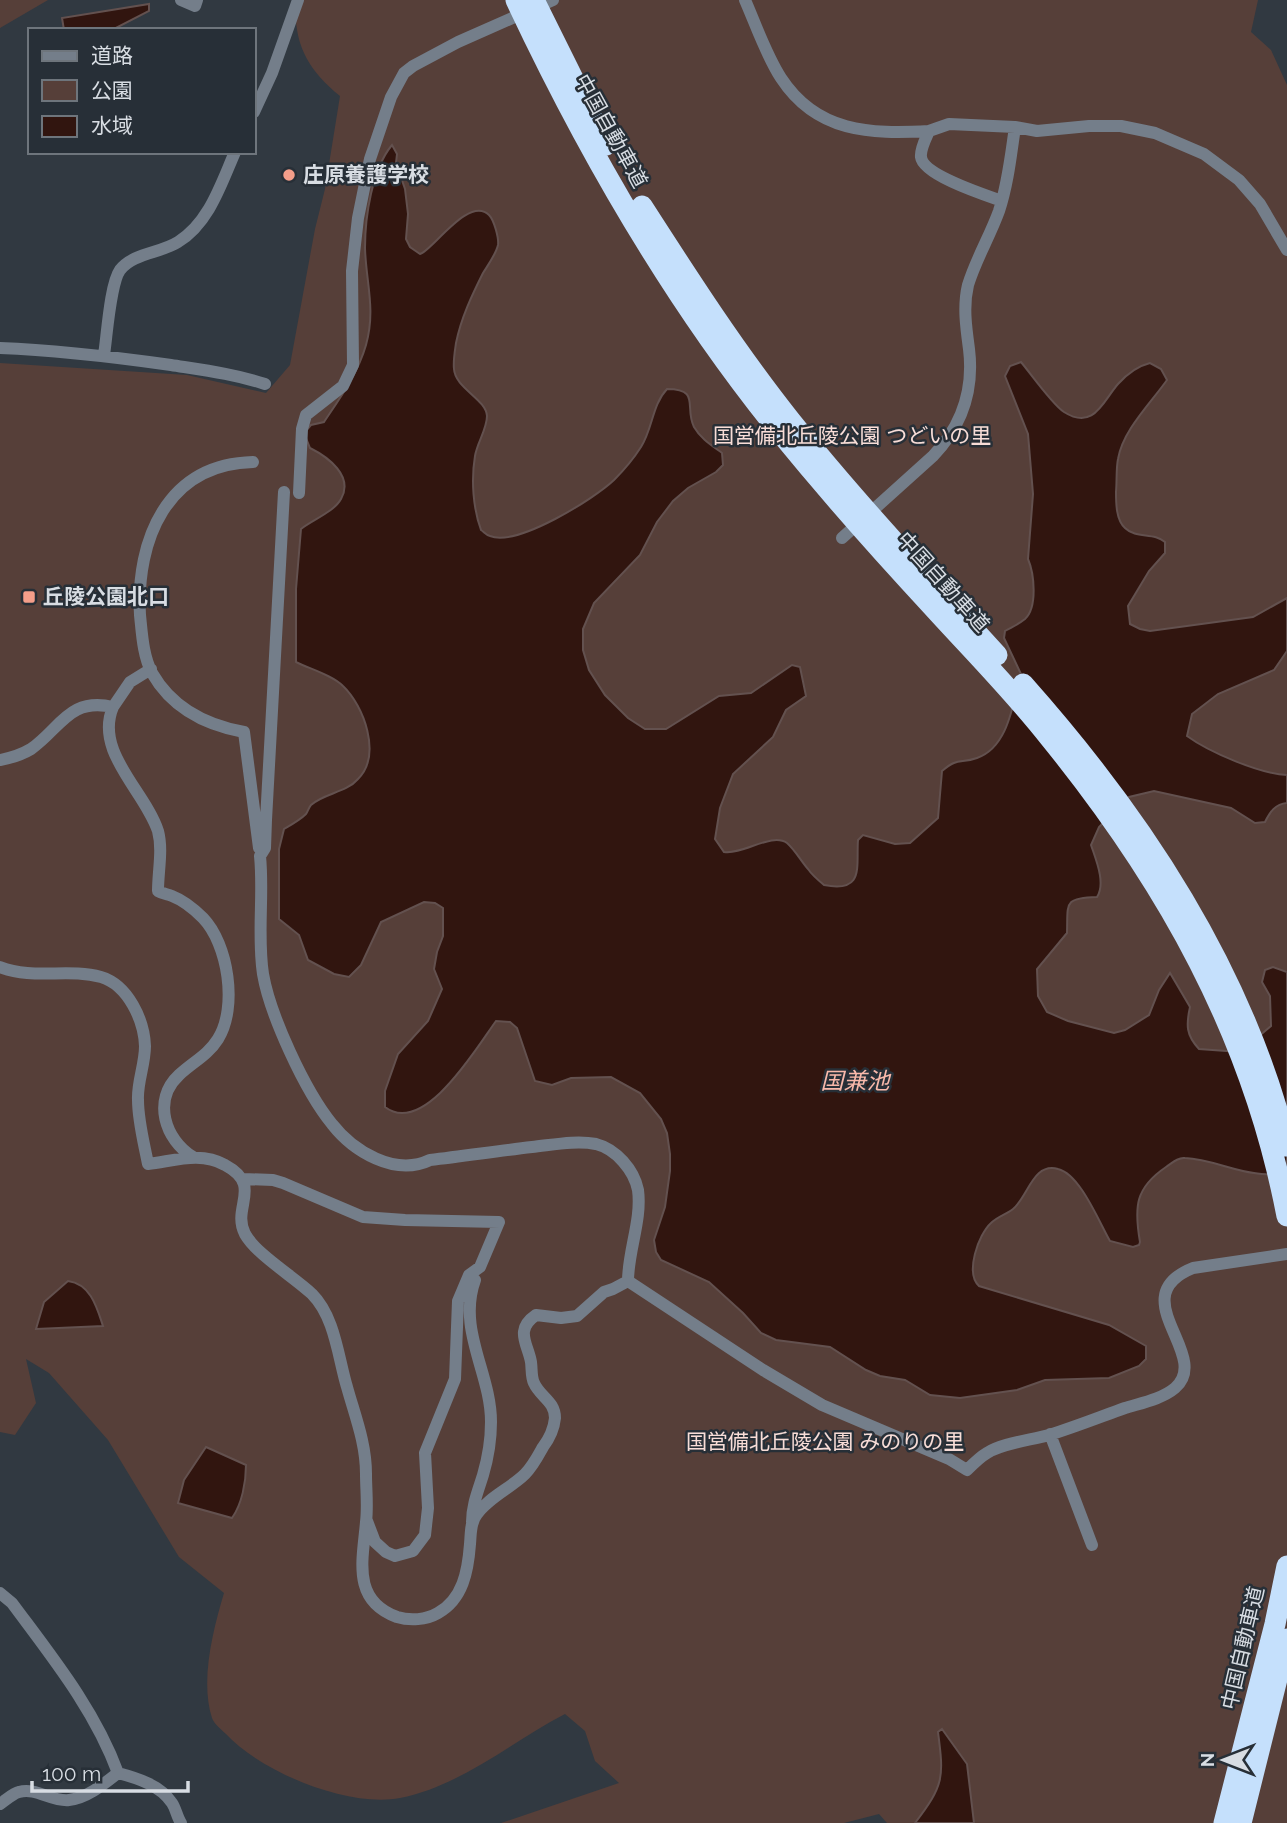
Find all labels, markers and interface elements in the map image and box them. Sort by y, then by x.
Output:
legend [28,28,256,154]
text: 道路 [91,43,133,68]
street label: 中国自動車道 [570,70,653,192]
text: 公園 [91,78,133,103]
text: 水域 [91,113,133,138]
place label: 庄原養護学校 [303,162,429,187]
marker: 庄原養護学校 [281,167,297,183]
park label: 国営備北丘陵公園 つどいの里 [713,423,991,448]
street label: 中国自動車道 [892,526,995,637]
place label: 丘陵公園北口 [43,584,169,609]
marker: 丘陵公園北口 [21,589,37,605]
water label: 国兼池 [821,1067,892,1094]
park label: 国営備北丘陵公園 みのりの里 [686,1429,964,1454]
street label: 中国自動車道 [1216,1584,1269,1712]
north arrow [1189,1725,1259,1795]
scale bar [32,1750,187,1794]
text: N [1196,1753,1218,1767]
text: 100 m [42,1761,101,1786]

